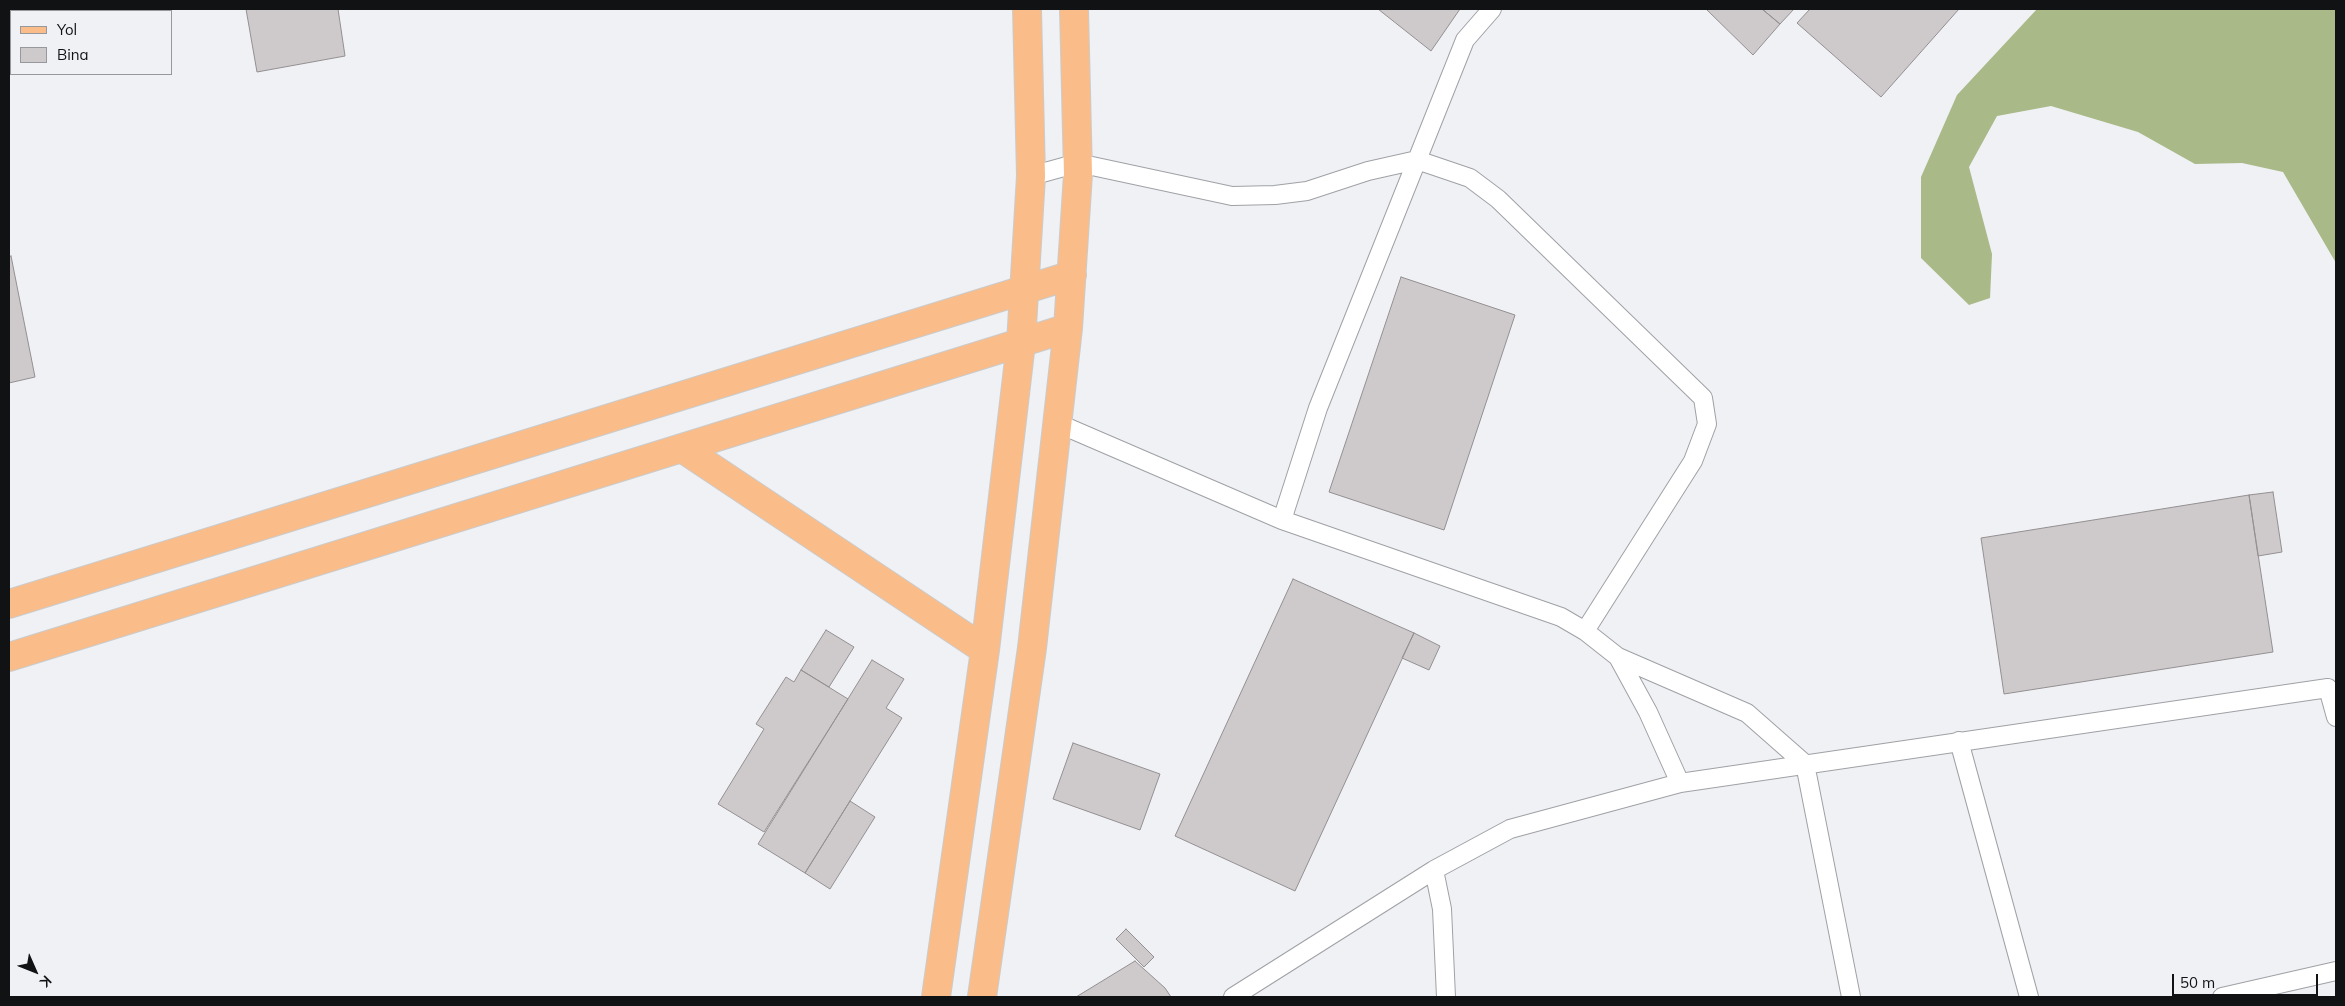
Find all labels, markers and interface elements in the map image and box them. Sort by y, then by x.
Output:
legend [10,10,172,75]
text: Yol [57,20,77,39]
text: Bina [57,45,89,64]
north arrow [10,946,60,996]
scale bar [2175,964,2321,996]
text: K [36,972,56,991]
text: 50 m [2180,973,2215,992]

